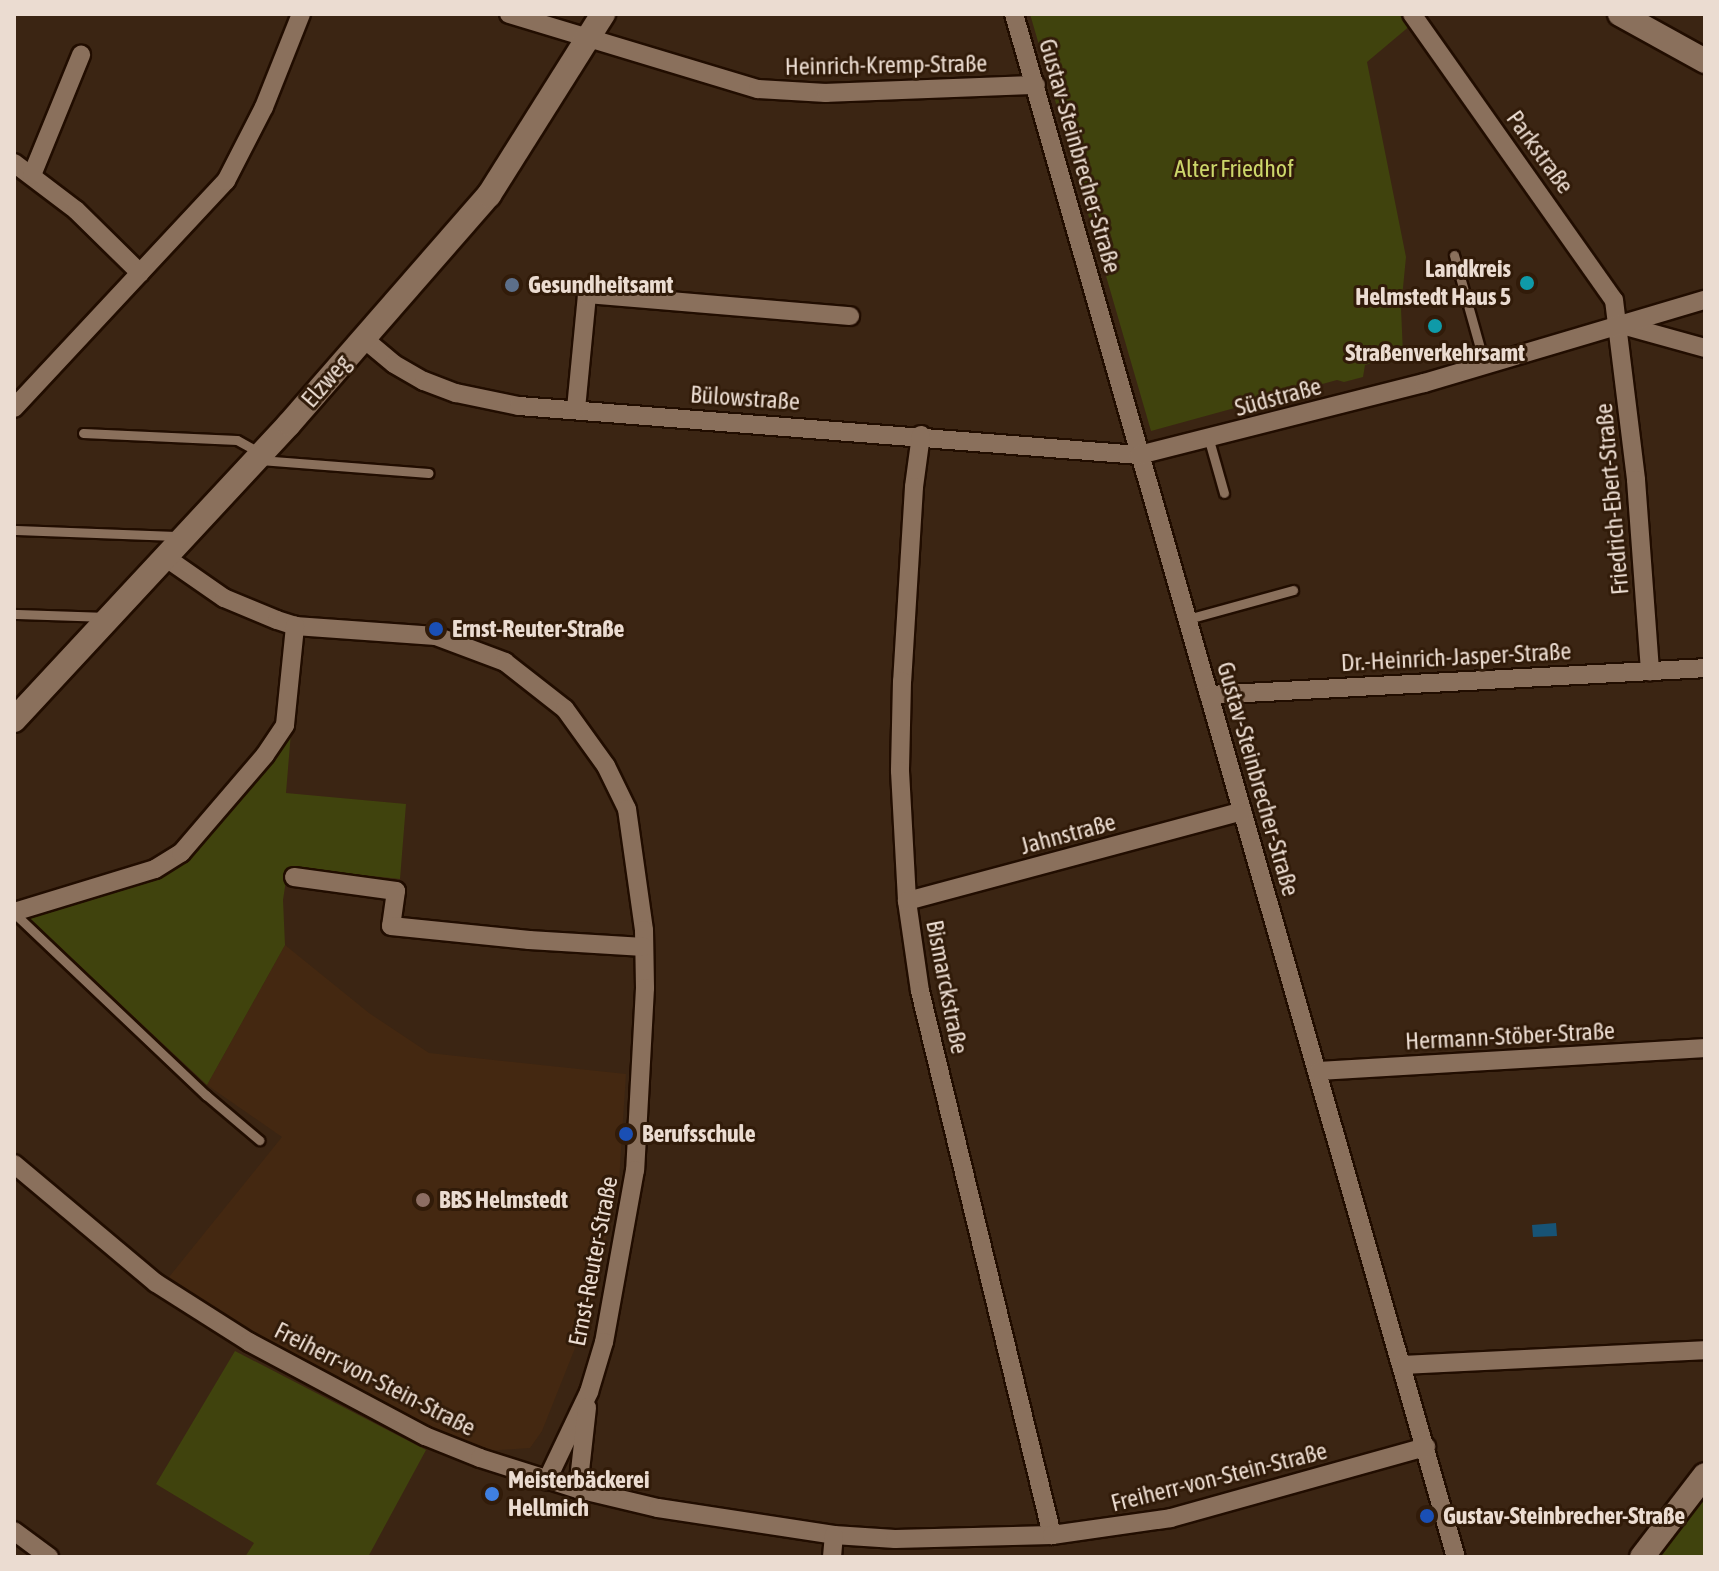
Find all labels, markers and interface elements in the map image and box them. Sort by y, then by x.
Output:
street label: Gustav-Steinbrecher-Straße [1033,36,1127,276]
street label: Heinrich-Kremp-Straße [785,49,987,81]
street label: Parkstraße [1500,105,1580,199]
park label: Alter Friedhof [1174,155,1294,183]
place label: Landkreis Helmstedt Haus 5 [1355,255,1511,311]
place label: Gesundheitsamt [528,271,673,299]
marker: Landkreis Helmstedt Haus 5 [1518,274,1536,292]
marker: Gesundheitsamt [503,276,521,294]
marker: Straßenverkehrsamt [1426,317,1444,335]
place label: Straßenverkehrsamt [1345,339,1525,367]
street label: Elzweg [295,349,357,413]
street label: Südstraße [1232,372,1324,422]
street label: Bülowstraße [689,380,801,416]
street label: Friedrich-Ebert-Straße [1589,402,1635,596]
place label: Ernst-Reuter-Straße [452,615,624,643]
marker: Ernst-Reuter-Straße [427,620,445,638]
street label: Dr.-Heinrich-Jasper-Straße [1340,637,1572,677]
street label: Gustav-Steinbrecher-Straße [1211,659,1305,899]
street label: Jahnstraße [1017,807,1119,861]
street label: Bismarckstraße [920,918,974,1056]
street label: Hermann-Stöber-Straße [1404,1016,1616,1056]
place label: Berufsschule [642,1120,756,1148]
marker: Berufsschule [617,1125,635,1143]
street label: Ernst-Reuter-Straße [562,1174,624,1348]
place label: BBS Helmstedt [439,1186,568,1214]
marker: BBS Helmstedt [414,1191,432,1209]
street label: Freiherr-von-Stein-Straße [270,1316,480,1442]
street label: Freiherr-von-Stein-Straße [1108,1436,1330,1518]
place label: Meisterbäckerei Hellmich [508,1466,650,1522]
marker: Meisterbäckerei Hellmich [483,1485,501,1503]
place label: Gustav-Steinbrecher-Straße [1443,1502,1685,1530]
marker: Gustav-Steinbrecher-Straße [1418,1507,1436,1525]

